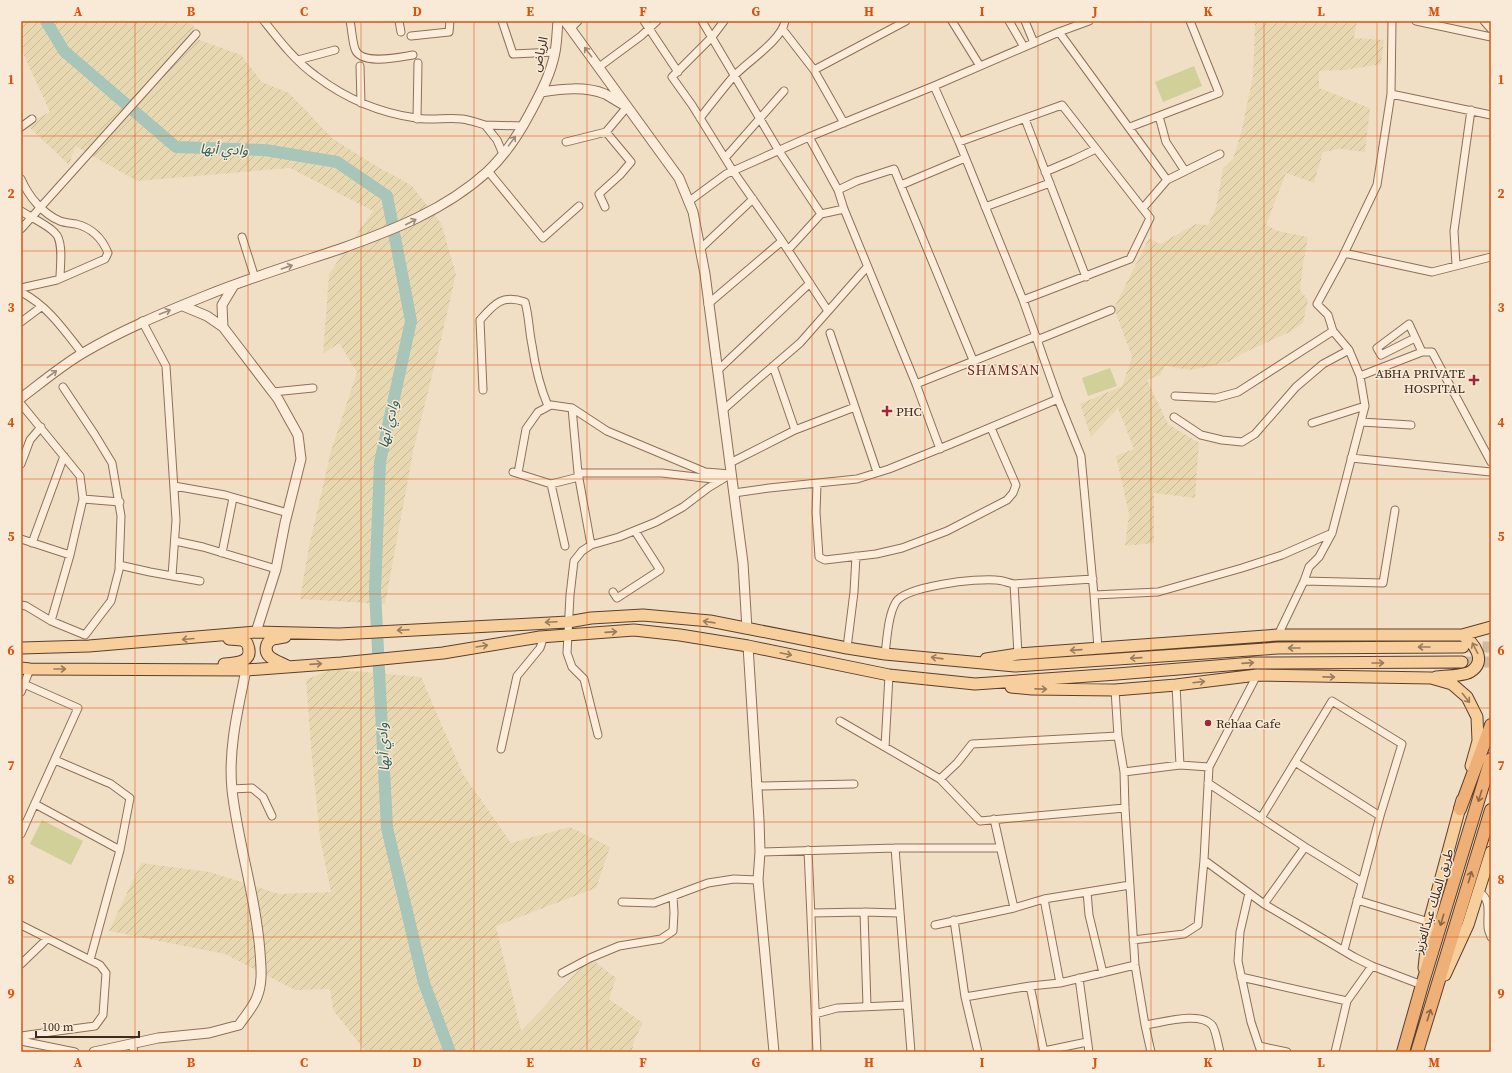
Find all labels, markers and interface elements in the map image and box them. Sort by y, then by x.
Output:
text: A [74,3,83,20]
text: B [187,3,196,20]
text: C [300,3,308,20]
text: D [412,3,422,20]
text: E [526,3,534,20]
text: F [639,3,647,20]
text: G [752,3,761,20]
text: H [864,3,874,20]
text: I [979,3,985,20]
text: J [1091,3,1098,20]
text: K [1203,3,1213,20]
text: L [1317,3,1325,20]
text: M [1428,3,1440,20]
street label: الرياض [527,35,552,74]
one-way arrow [584,47,592,58]
text: 1 [7,71,15,88]
text: 1 [1497,71,1505,88]
one-way arrow [508,136,516,147]
water label: وادي أبها [199,138,249,161]
text: 2 [7,185,15,202]
text: 2 [1497,185,1505,202]
one-way arrow [405,218,417,225]
one-way arrow [281,263,294,270]
text: 3 [7,299,15,316]
text: 3 [1497,299,1505,316]
one-way arrow [159,308,171,316]
district label: SHAMSAN [967,360,1041,380]
place label: ABHA PRIVATE HOSPITAL [1375,365,1465,397]
one-way arrow [46,370,57,379]
marker: ABHA PRIVATE HOSPITAL [1468,374,1480,386]
water label: وادي أبها [373,398,404,450]
place label: PHC [896,403,922,420]
marker: PHC [881,405,893,417]
text: 4 [7,414,15,431]
text: 4 [1497,414,1505,431]
text: 5 [7,528,15,545]
text: 5 [1497,528,1505,545]
one-way arrow [703,618,716,625]
one-way arrow [545,619,558,626]
one-way arrow [397,627,410,634]
one-way arrow [604,628,617,635]
one-way arrow [182,635,195,642]
text: 6 [7,642,15,659]
one-way arrow [475,642,488,650]
one-way arrow [1470,642,1478,654]
text: 6 [1497,642,1505,659]
one-way arrow [1418,643,1431,651]
one-way arrow [1288,644,1301,652]
one-way arrow [1070,647,1083,654]
one-way arrow [779,650,792,658]
one-way arrow [931,654,944,662]
one-way arrow [1130,654,1143,661]
one-way arrow [1371,659,1384,667]
one-way arrow [1241,660,1254,667]
one-way arrow [309,661,322,668]
one-way arrow [53,665,66,673]
one-way arrow [1322,673,1335,681]
one-way arrow [1192,678,1205,686]
one-way arrow [1034,685,1047,693]
one-way arrow [1462,692,1470,703]
place label: Rehaa Cafe [1216,715,1281,732]
marker: Rehaa Cafe [1203,718,1213,728]
water label: وادي أبها [372,722,395,772]
text: 7 [7,757,15,774]
text: 7 [1497,757,1505,774]
one-way arrow [1476,789,1483,802]
street label: طريق الملك عبدالعزيز [1409,846,1458,957]
text: 8 [7,871,15,888]
one-way arrow [1467,871,1474,884]
text: 8 [1497,871,1505,888]
one-way arrow [1438,914,1445,927]
text: 9 [7,985,15,1002]
text: 9 [1497,985,1505,1002]
one-way arrow [1426,1009,1433,1022]
scale bar [36,1013,139,1039]
text: 100 m [42,1019,74,1035]
text: A [74,1054,83,1071]
text: B [187,1054,196,1071]
text: C [300,1054,308,1071]
text: D [412,1054,422,1071]
text: E [526,1054,534,1071]
text: F [639,1054,647,1071]
text: G [752,1054,761,1071]
text: H [864,1054,874,1071]
text: I [979,1054,985,1071]
text: J [1091,1054,1098,1071]
text: K [1203,1054,1213,1071]
text: L [1317,1054,1325,1071]
text: M [1428,1054,1440,1071]

